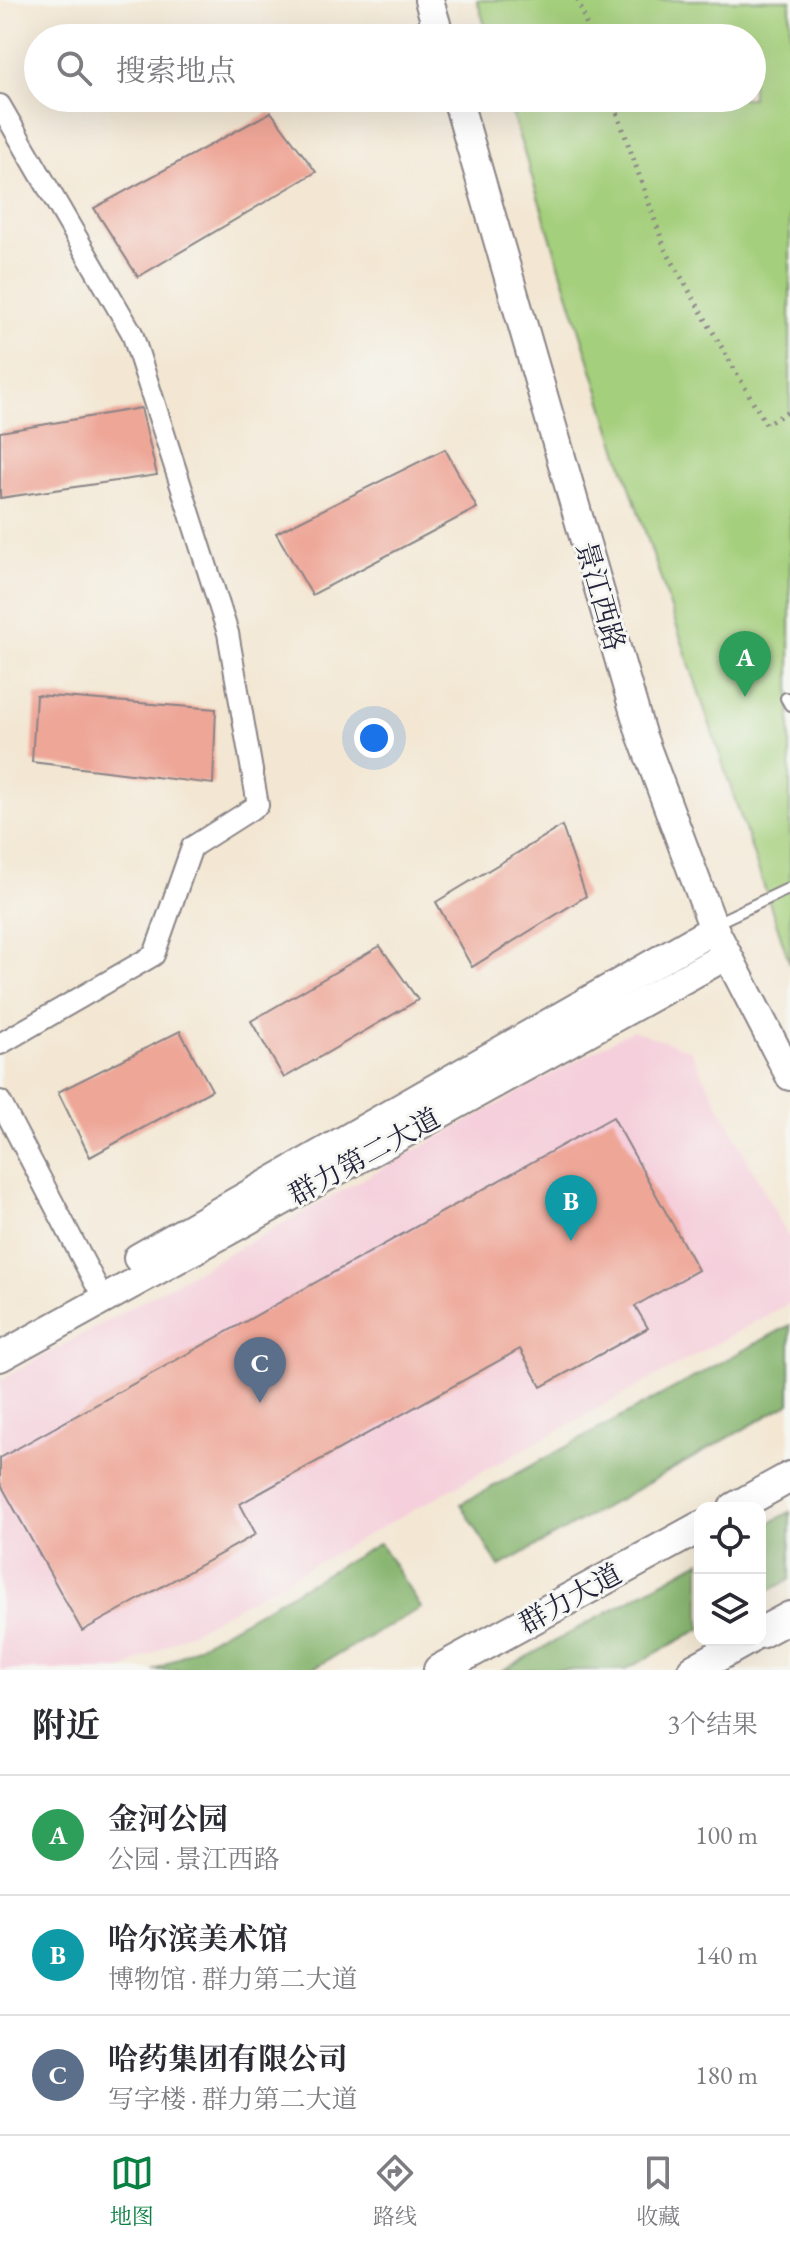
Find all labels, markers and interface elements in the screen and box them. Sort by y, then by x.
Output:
search box [24,24,766,112]
icon: search [52,46,96,90]
text: 搜索地点 [116,51,236,90]
street label: 景江西路 [568,537,634,655]
pin: A [719,631,771,697]
your location [354,718,394,758]
street label: 群力第二大道 [282,1100,446,1212]
pin: B [545,1175,597,1241]
pin: C [234,1337,286,1403]
map controls [694,1502,766,1646]
button: locate [694,1502,766,1574]
street label: 群力大道 [512,1555,628,1641]
button: layers [694,1574,766,1646]
text: 附近 [32,1703,100,1747]
text: 3个结果 [668,1707,758,1741]
text: 金河公园 [108,1799,228,1838]
text: A [49,1818,67,1852]
text: 100 m [695,1818,758,1852]
text: 公园 · 景江西路 [108,1842,280,1876]
text: 哈尔滨美术馆 [108,1919,288,1958]
text: B [50,1938,66,1972]
text: 140 m [695,1938,758,1972]
text: 博物馆 · 群力第二大道 [108,1962,358,1996]
text: 哈药集团有限公司 [108,2039,348,2078]
text: C [49,2058,67,2092]
text: 180 m [695,2058,758,2092]
text: 写字楼 · 群力第二大道 [108,2082,358,2116]
tab: 地图 [110,2151,154,2231]
tab: 路线 [373,2151,417,2231]
tab: 收藏 [636,2151,680,2231]

